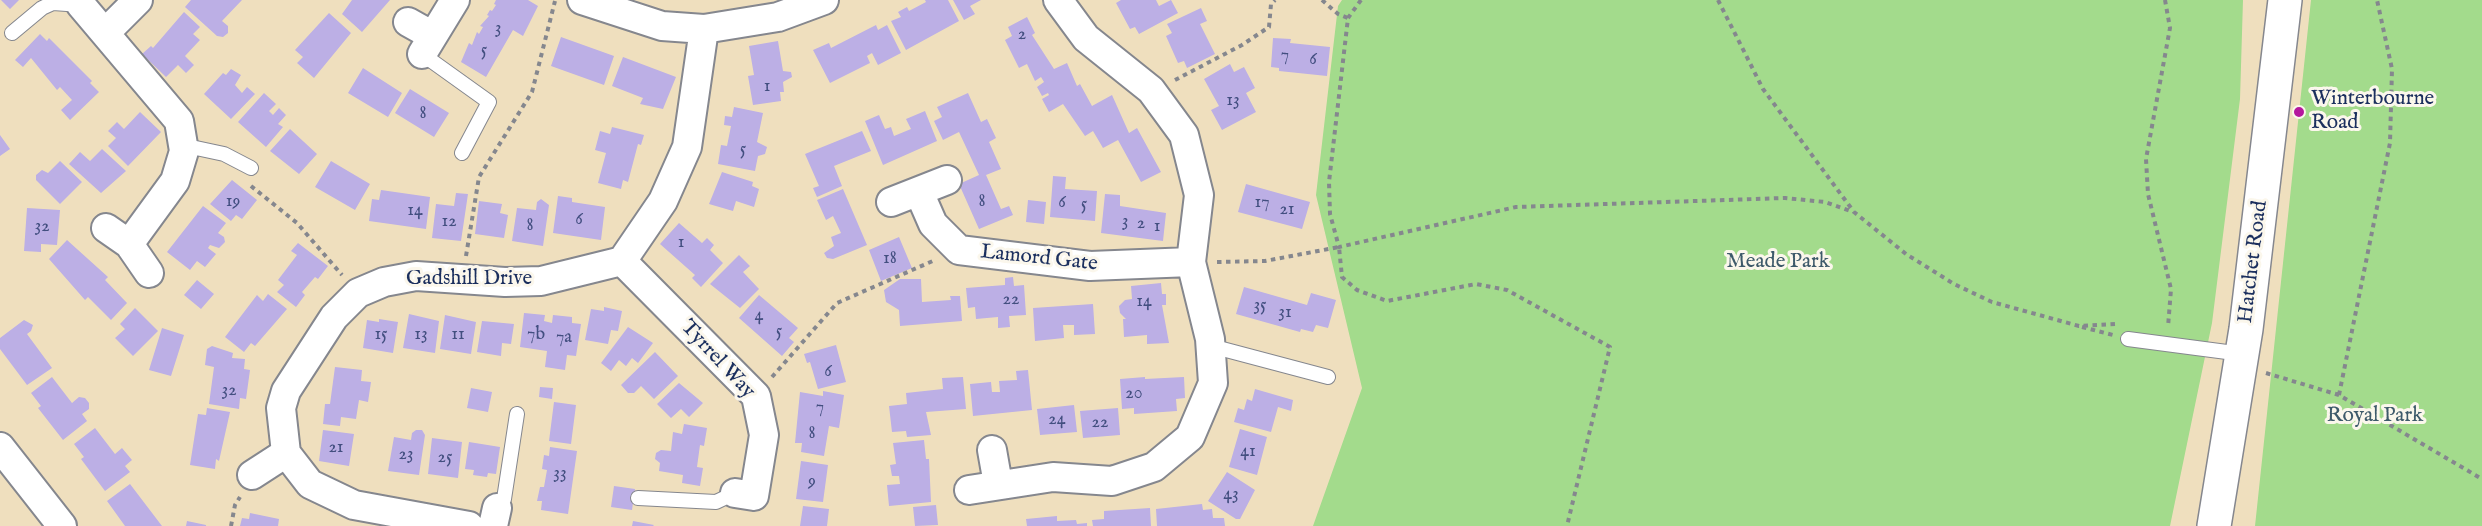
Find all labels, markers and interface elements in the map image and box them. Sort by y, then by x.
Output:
house number: 3 [495,18,501,40]
house number: 2 [1018,24,1026,46]
house number: 5 [481,40,487,62]
house number: 7 [1281,45,1289,67]
house number: 6 [1309,49,1317,71]
house number: 1 [764,76,770,98]
place label: Winterbourne Road [2311,87,2434,137]
house number: 13 [1226,90,1240,112]
house number: 8 [419,103,427,125]
marker: Winterbourne Road [2292,105,2306,119]
house number: 5 [740,139,746,161]
house number: 19 [226,191,240,213]
house number: 8 [978,191,986,213]
house number: 6 [1058,192,1066,214]
house number: 17 [1254,192,1270,214]
house number: 5 [1081,194,1087,216]
house number: 21 [1279,199,1295,221]
street label: Hatchet Road [2234,199,2274,325]
house number: 14 [407,200,423,222]
house number: 6 [575,209,583,231]
house number: 12 [441,211,457,233]
house number: 3 [1122,211,1128,233]
house number: 2 [1137,213,1145,235]
house number: 8 [526,215,534,237]
house number: 32 [34,216,50,238]
house number: 1 [1154,216,1160,238]
house number: 1 [678,232,684,254]
street label: Lamord Gate [979,240,1099,278]
house number: 18 [883,248,897,270]
park label: Meade Park [1726,250,1830,276]
street label: Gadshill Drive [406,267,532,293]
house number: 22 [1003,289,1019,311]
house number: 14 [1136,291,1152,313]
house number: 35 [1253,295,1267,317]
house number: 31 [1278,302,1292,324]
house number: 4 [755,305,763,327]
street label: Tyrrel Way [674,316,760,404]
house number: 5 [776,321,782,343]
house number: 15 [374,324,388,346]
house number: 13 [414,324,428,346]
house number: 11 [451,324,465,346]
house number: 7b [527,324,545,346]
house number: 7a [556,327,572,349]
house number: 6 [824,361,832,383]
house number: 32 [221,380,237,402]
house number: 20 [1125,383,1143,405]
house number: 7 [816,397,824,419]
park label: Royal Park [2327,404,2423,430]
house number: 24 [1048,409,1066,431]
house number: 22 [1092,412,1108,434]
house number: 8 [808,423,816,445]
house number: 21 [328,437,344,459]
house number: 41 [1240,441,1256,463]
house number: 23 [398,444,414,466]
house number: 25 [438,447,452,469]
house number: 33 [553,463,567,485]
house number: 9 [808,471,816,493]
house number: 43 [1223,484,1239,506]

